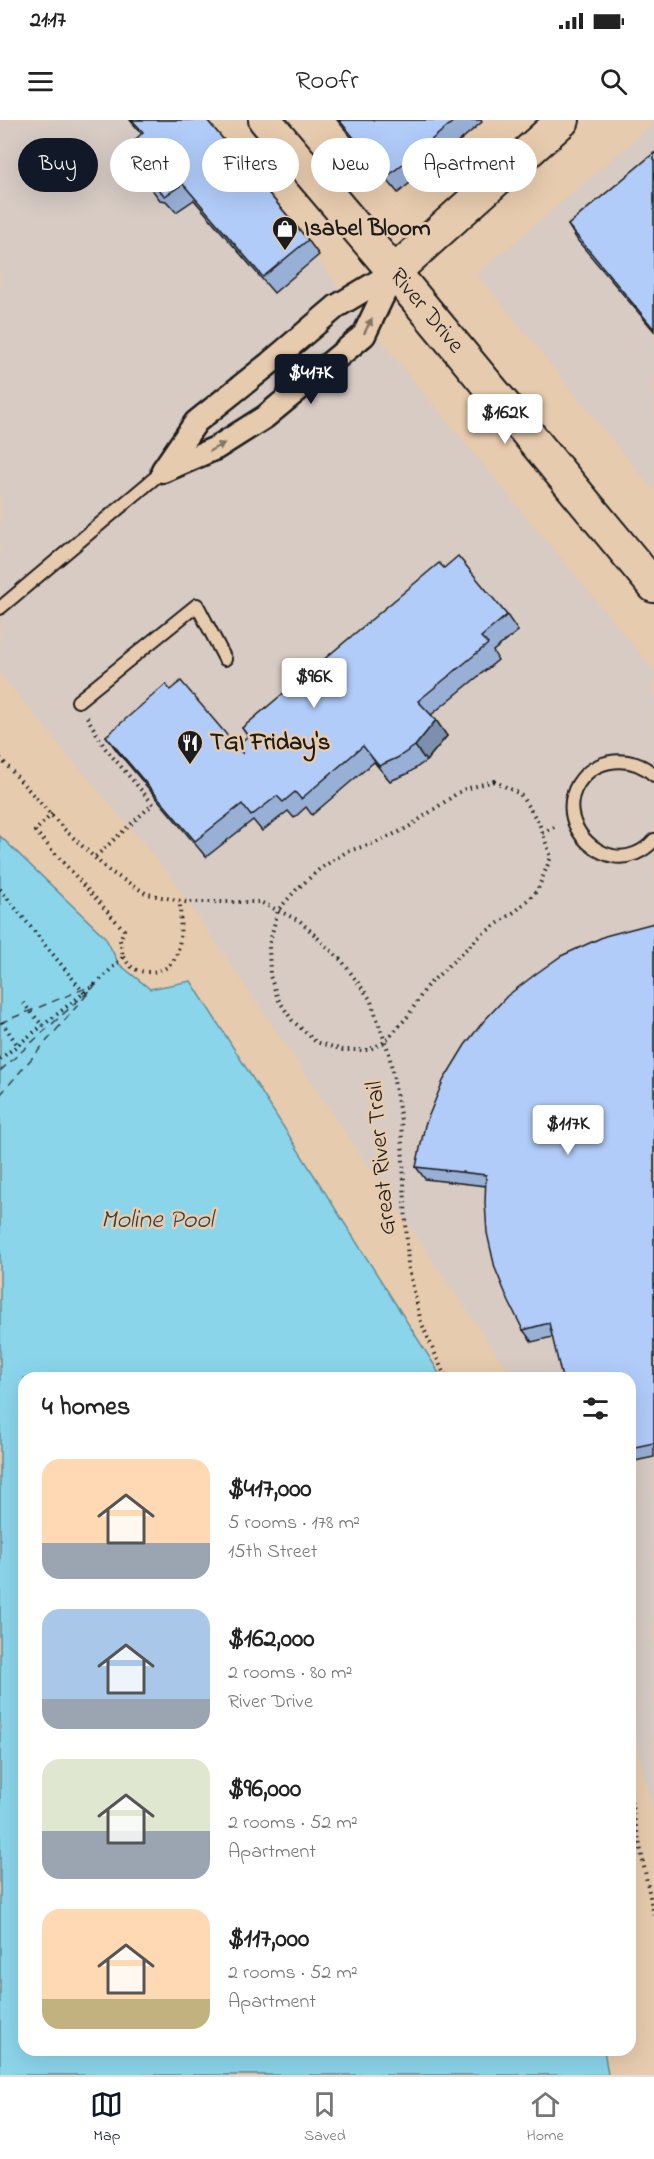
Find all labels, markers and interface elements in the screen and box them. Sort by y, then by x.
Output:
text: 21:17 [30,5,66,37]
text: Roofr [295,62,359,101]
icon: menu [24,65,57,98]
icon: search [597,65,630,98]
chip: Buy [18,138,98,192]
chip: Rent [110,138,190,192]
chip: Filters [202,138,299,192]
chip: New [311,138,390,192]
chip: Apartment [402,138,537,192]
place label: Isabel Bloom [304,212,431,247]
shop icon: Isabel Bloom [270,214,300,252]
street label: River Drive [380,261,472,362]
one-way arrow [363,318,373,335]
pin: $417K [269,354,353,405]
text: $417K [289,359,333,388]
pin: $162K [463,394,547,445]
text: $162K [482,399,528,428]
one-way arrow [209,442,226,452]
pin: $96K [278,658,350,709]
text: $96K [296,663,332,692]
place label: TGI Friday's [210,726,330,762]
restaurant icon: TGI Friday's [175,728,205,766]
street label: Great River Trail [358,1079,406,1237]
pin: $117K [526,1105,610,1156]
text: $117K [547,1110,589,1139]
water label: Moline Pool [101,1202,216,1240]
text: 4 homes [42,1389,130,1427]
icon: filters [579,1392,612,1425]
text: $417,000 [228,1471,312,1509]
icon: home [90,1483,162,1555]
text: 5 rooms · 178 m² [228,1509,360,1538]
text: 15th Street [228,1538,317,1567]
text: $162,000 [228,1621,315,1659]
icon: home [90,1633,162,1705]
text: 2 rooms · 80 m² [228,1659,353,1688]
text: River Drive [228,1688,313,1717]
text: $96,000 [228,1771,301,1809]
icon: home [90,1783,162,1855]
text: 2 rooms · 52 m² [228,1809,358,1838]
text: Apartment [228,1838,316,1867]
text: $117,000 [228,1921,309,1959]
icon: home [90,1933,162,2005]
text: 2 rooms · 52 m² [228,1959,358,1988]
text: Apartment [228,1988,316,2017]
tab: Map [90,2088,123,2148]
tab: Saved [304,2088,346,2148]
tab: Home [526,2088,564,2148]

